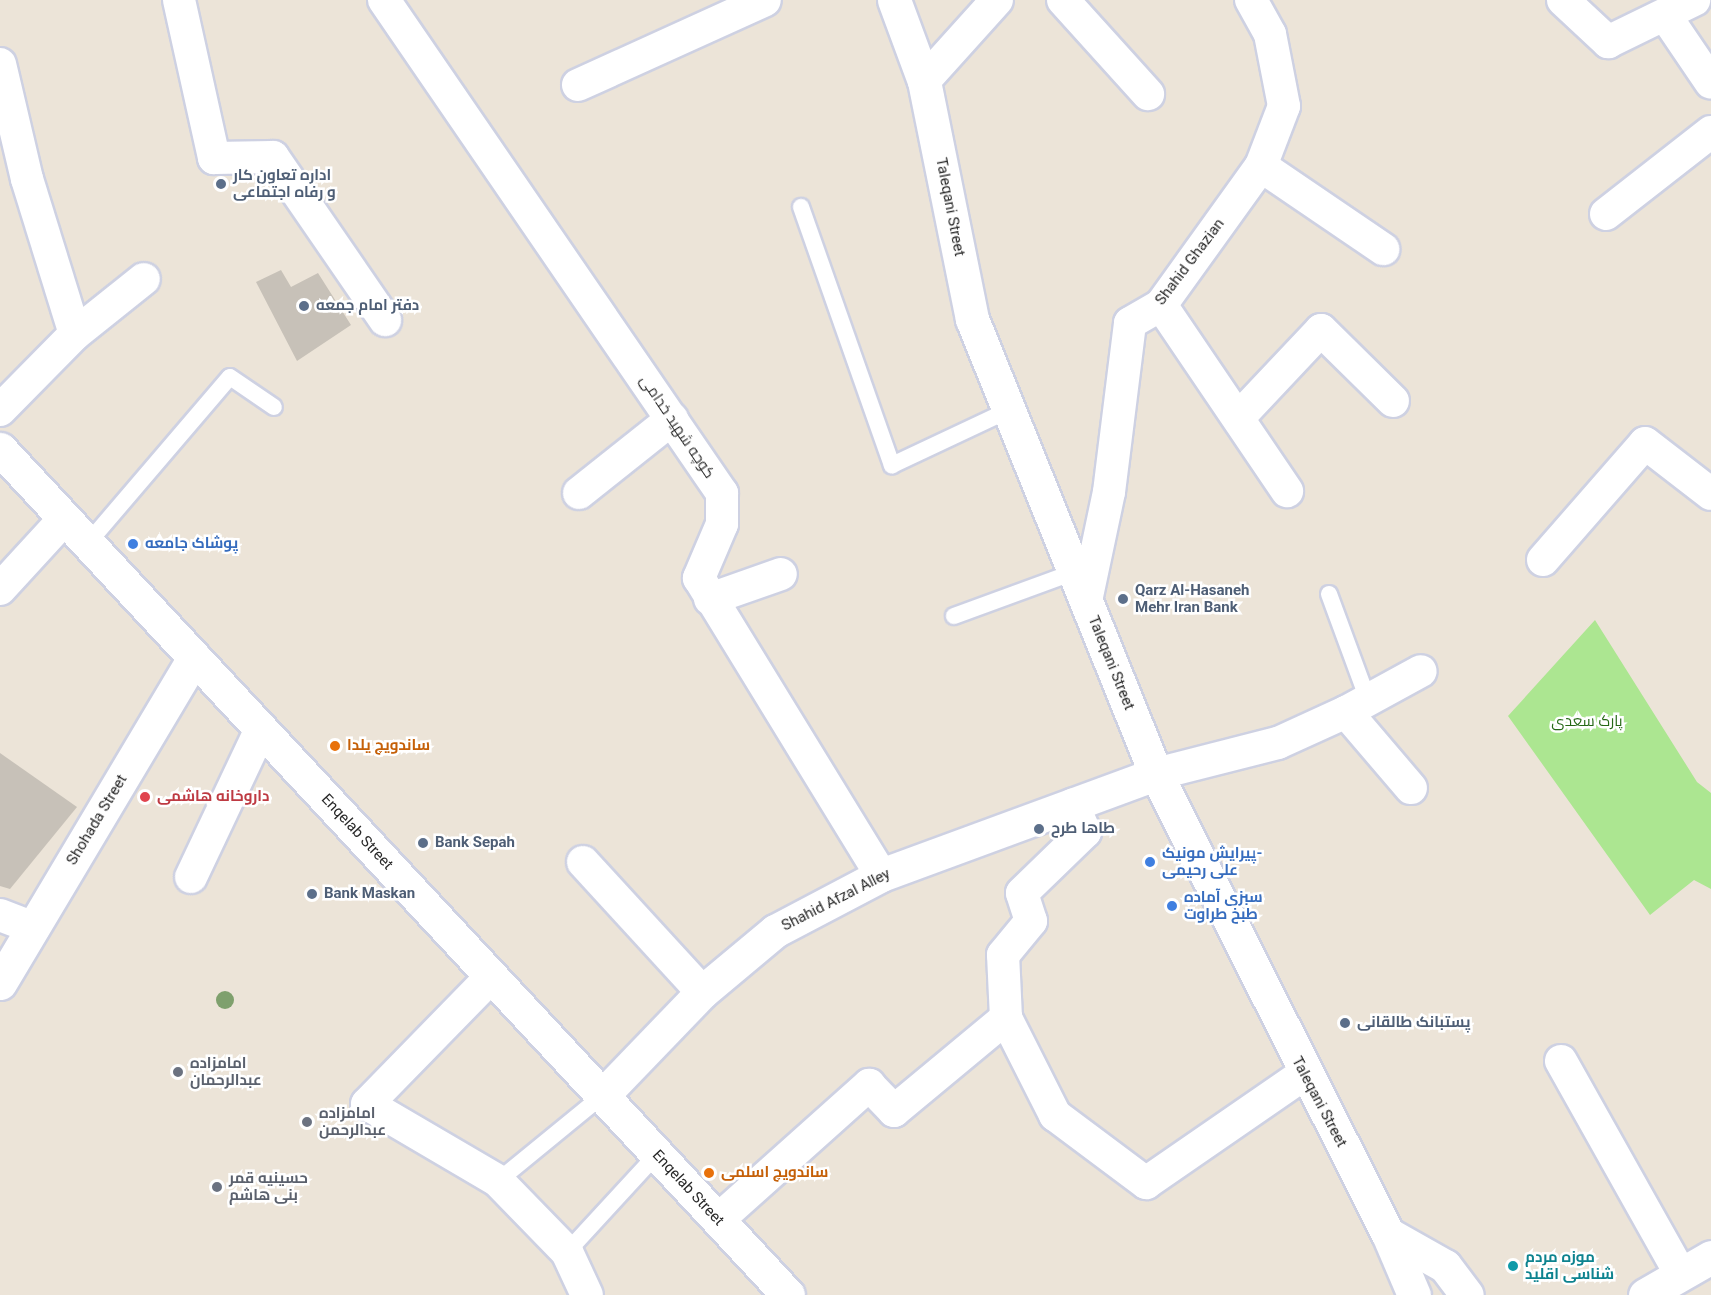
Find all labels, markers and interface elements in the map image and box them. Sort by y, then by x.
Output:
street label: Taleqani Street [932,156,968,258]
place label: اداره تعاون کار و رفاه اجتماعی [233,166,336,201]
marker: اداره تعاون کار و رفاه اجتماعی [214,177,228,191]
street label: Shahid Ghazian [1152,215,1228,309]
place label: دفتر امام جمعه [316,297,419,315]
marker: دفتر امام جمعه [297,299,311,313]
street label: کوچه شهید خدامی [636,372,718,482]
place label: پوشاک جامعه [145,535,238,553]
marker: پوشاک جامعه [126,537,140,551]
place label: Qarz Al-Hasaneh Mehr Iran Bank [1135,581,1249,616]
marker: Qarz Al-Hasaneh Mehr Iran Bank [1116,592,1130,606]
street label: Taleqani Street [1084,613,1138,713]
park label: پارک سعدی [1551,713,1623,731]
place label: ساندویچ یلدا [347,737,430,755]
marker: ساندویچ یلدا [328,739,342,753]
street label: Shohada Street [63,772,131,868]
place label: داروخانه هاشمی [157,788,269,806]
marker: داروخانه هاشمی [138,790,152,804]
street label: Enqelab Street [317,790,397,874]
place label: طاها طرح [1051,820,1115,838]
marker: طاها طرح [1032,822,1046,836]
place label: Bank Sepah [435,834,515,852]
marker: Bank Sepah [416,836,430,850]
place label: پیرایش مونیک- علی رحیمی [1162,844,1262,879]
marker: پیرایش مونیک- علی رحیمی [1143,855,1157,869]
street label: Shahid Afzal Alley [779,865,893,935]
place label: Bank Maskan [324,885,415,903]
marker: Bank Maskan [305,887,319,901]
place label: سبزی آماده طبخ طراوت [1184,888,1263,923]
marker: سبزی آماده طبخ طراوت [1165,899,1179,913]
place label: پستبانک طالقانی [1357,1014,1470,1032]
marker: پستبانک طالقانی [1338,1016,1352,1030]
place label: امامزاده عبدالرحمان [190,1054,262,1089]
street label: Taleqani Street [1288,1054,1350,1150]
marker: امامزاده عبدالرحمان [171,1065,185,1079]
place label: امامزاده عبدالرحمن [319,1104,386,1139]
marker: امامزاده عبدالرحمن [300,1115,314,1129]
street label: Enqelab Street [648,1146,728,1230]
place label: ساندویچ اسلمی [721,1164,828,1182]
marker: ساندویچ اسلمی [702,1166,716,1180]
place label: حسینیه قمر بنی هاشم [229,1169,308,1204]
marker: حسینیه قمر بنی هاشم [210,1180,224,1194]
place label: موزه مردم شناسی اقلید [1525,1248,1614,1283]
marker: موزه مردم شناسی اقلید [1506,1259,1520,1273]

